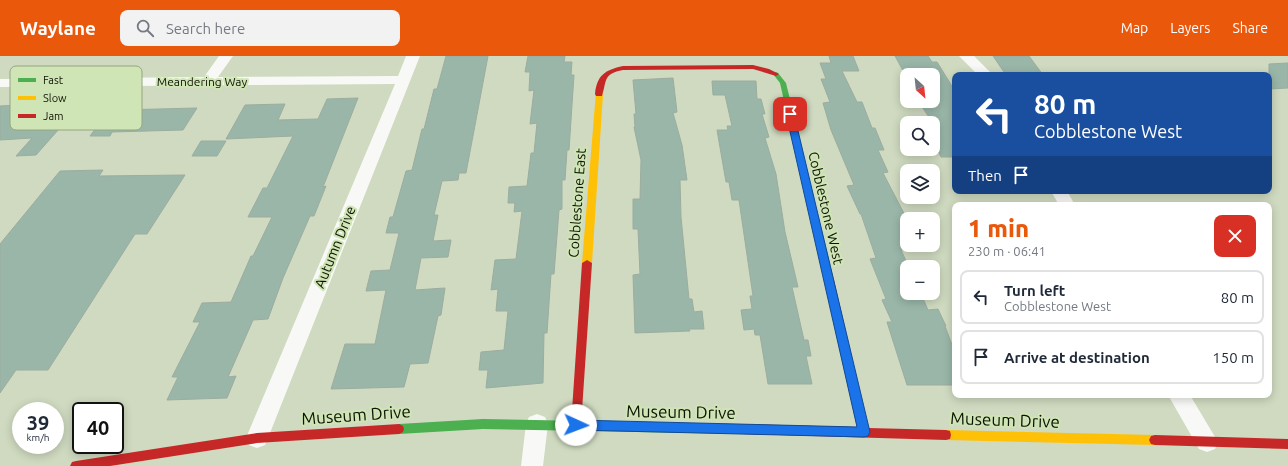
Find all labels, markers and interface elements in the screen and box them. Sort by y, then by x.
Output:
search box [120,10,400,46]
text: Waylane [20,17,96,39]
icon: search [134,17,156,39]
text: Search here [166,20,245,37]
text: Map [1121,20,1148,36]
text: Layers [1170,20,1210,36]
text: Share [1232,20,1268,36]
legend [10,66,142,130]
north arrow [900,68,940,108]
map controls [900,68,940,300]
text: Fast [43,74,64,86]
street label: Meandering Way [157,75,247,88]
icon: left [968,88,1020,140]
text: 80 m [1034,88,1096,119]
text: Slow [43,92,67,104]
pin [773,97,807,131]
icon: arrive [779,103,801,125]
text: Jam [43,110,64,122]
button: search [900,116,940,156]
text: Cobblestone West [1034,121,1182,141]
street label: Cobblestone East [565,147,589,258]
street label: Cobblestone West [805,150,847,266]
button: layers [900,164,940,204]
icon: arrive [1010,164,1032,186]
text: Then [968,167,1002,184]
street label: Autumn Drive [311,204,359,290]
button: + [900,212,940,252]
text: 1 min [968,215,1029,242]
button: close [1214,215,1256,257]
text: 230 m · 06:41 [968,244,1046,258]
button: − [900,260,940,300]
text: Turn left [1004,282,1065,299]
icon: left [970,286,992,308]
text: 80 m [1221,289,1254,306]
text: Cobblestone West [1004,299,1111,313]
icon: arrive [970,346,992,368]
text: Arrive at destination [1004,349,1150,366]
text: 150 m [1212,349,1254,366]
street label: Museum Drive [301,401,411,428]
street label: Museum Drive [626,401,736,422]
speed limit sign: 40 [72,402,124,454]
position arrow [555,404,597,446]
street label: Museum Drive [950,408,1060,431]
text: 39 [27,411,49,434]
text: km/h [26,432,50,443]

